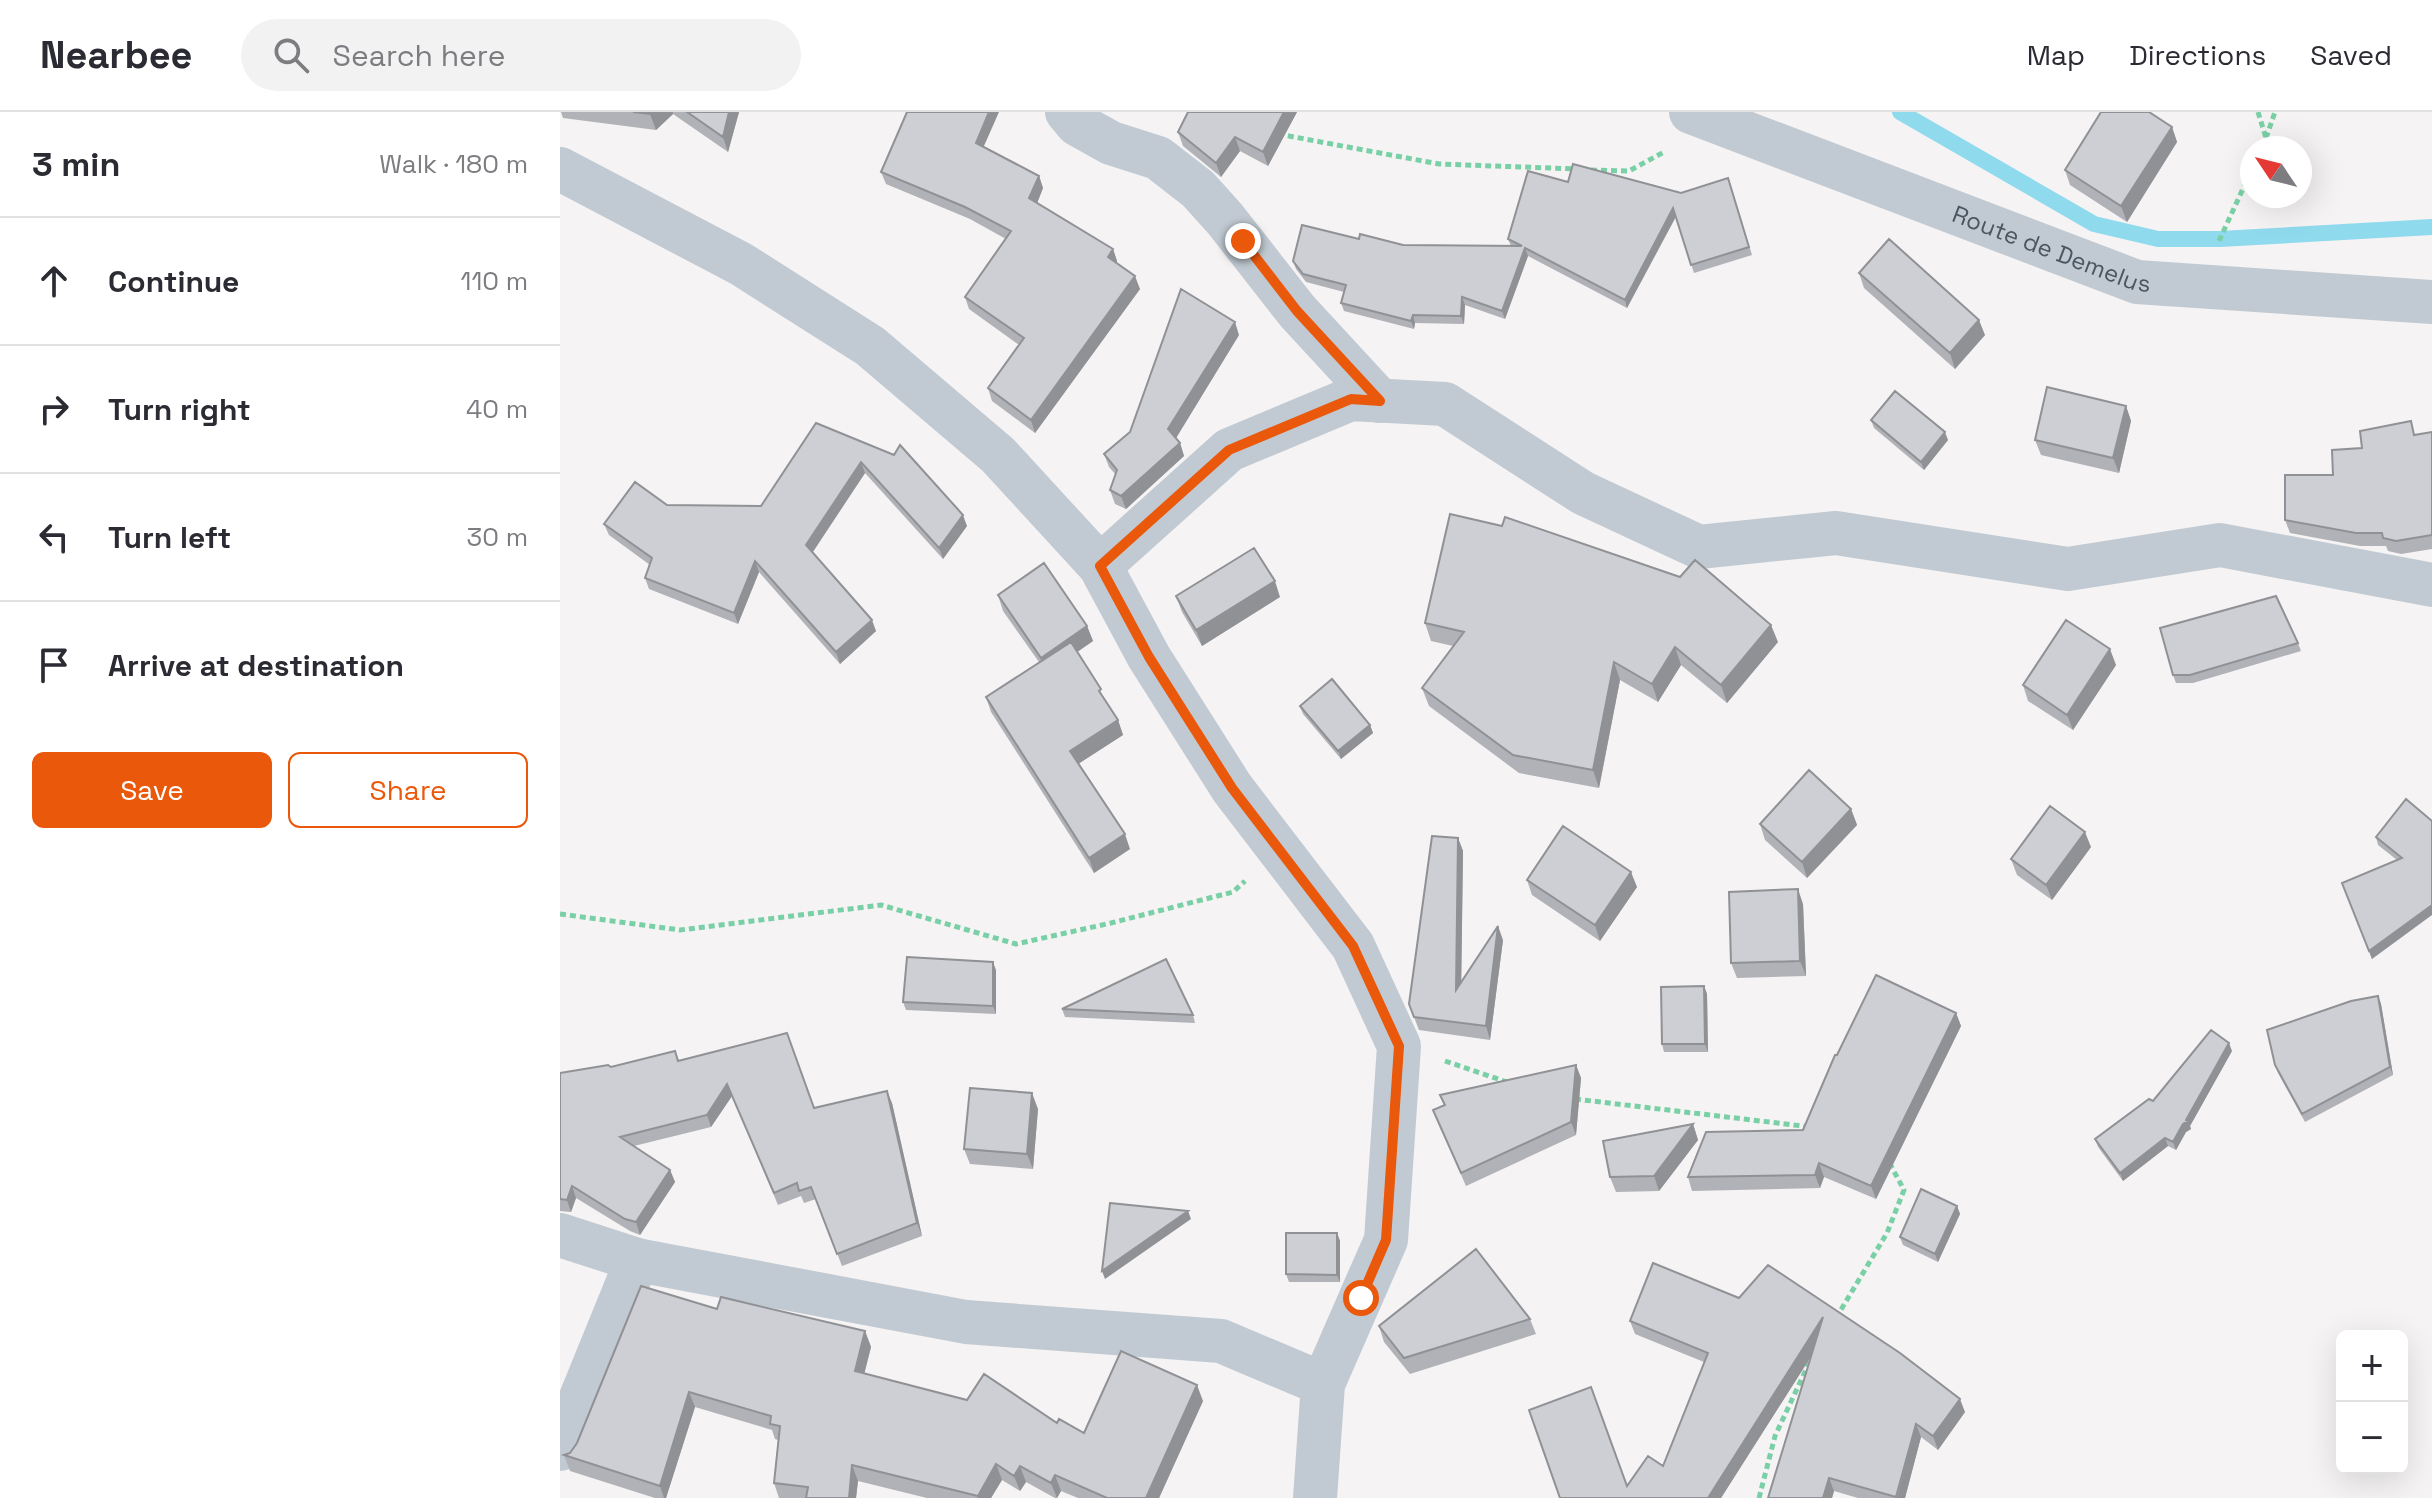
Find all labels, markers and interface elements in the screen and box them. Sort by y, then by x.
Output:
search box [241,19,801,91]
text: Nearbee [40,31,193,79]
icon: search [269,33,313,77]
text: Search here [333,36,505,75]
text: Map [2027,37,2085,73]
text: Directions [2129,37,2266,73]
text: Saved [2310,37,2392,73]
north arrow [2240,136,2312,208]
text: 3 min [32,143,120,186]
text: Walk · 180 m [379,147,528,181]
street label: Route de Demelus [1948,198,2152,298]
route end [1225,223,1261,259]
icon: ahead [32,259,76,303]
text: Continue [108,262,239,301]
text: 110 m [461,264,528,298]
icon: right [32,387,76,431]
text: Turn right [108,390,251,429]
text: 40 m [466,392,528,426]
icon: left [32,515,76,559]
text: Turn left [108,518,231,557]
text: 30 m [467,520,528,554]
icon: arrive [32,643,76,687]
text: Arrive at destination [108,646,404,685]
button: Save [32,752,272,828]
button: Share [288,752,528,828]
route start [1343,1280,1379,1316]
map controls [2336,1330,2408,1474]
button: + [2336,1330,2408,1402]
button: − [2336,1402,2408,1474]

